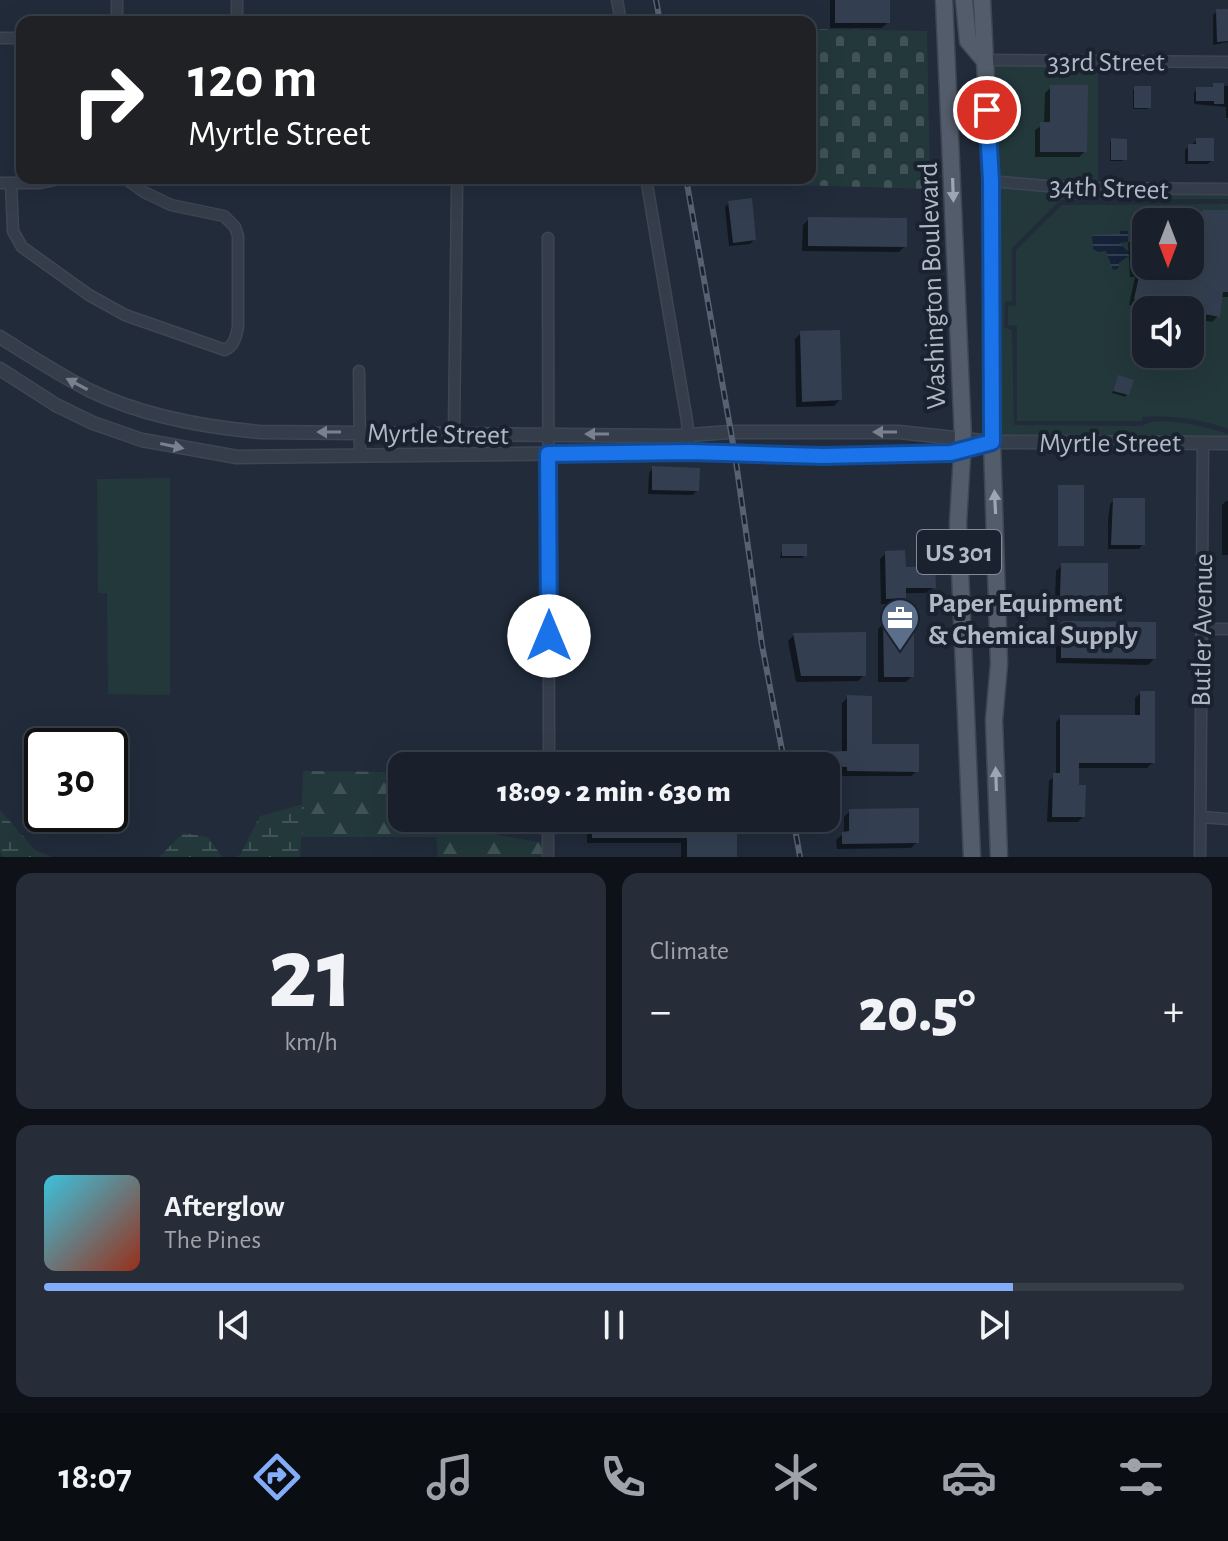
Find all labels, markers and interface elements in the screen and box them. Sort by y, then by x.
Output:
icon: right [56,48,160,152]
street label: 33rd Street [1047,49,1165,77]
text: 120 m [188,51,317,107]
pin [953,76,1021,144]
icon: arrive [965,88,1009,132]
text: Myrtle Street [188,116,370,152]
street label: Washington Boulevard [915,162,951,410]
street label: 34th Street [1049,173,1169,205]
one-way arrow [946,178,959,203]
north arrow [1132,208,1204,280]
map controls [1132,208,1204,368]
button: sound [1132,296,1204,368]
one-way arrow [66,377,88,391]
street label: Myrtle Street [367,420,509,450]
one-way arrow [316,426,341,438]
one-way arrow [872,426,897,438]
one-way arrow [584,428,609,440]
street label: Myrtle Street [1039,430,1181,458]
one-way arrow [160,440,185,453]
one-way arrow [988,489,1001,514]
road number: US 301 [917,530,1001,574]
street label: Butler Avenue [1188,553,1218,707]
place label: Paper Equipment & Chemical Supply [928,590,1138,650]
position arrow [507,594,591,678]
office icon: Paper Equipment & Chemical Supply [879,597,921,652]
speed limit sign: 30 [24,728,128,832]
one-way arrow [990,766,1003,791]
text: 18:09 · 2 min · 630 m [497,777,731,807]
text: 21 [268,923,354,1027]
text: Climate [650,938,729,964]
text: 20.5° [858,982,976,1042]
text: − [650,990,671,1034]
text: + [1163,990,1184,1034]
text: km/h [284,1029,338,1055]
text: Afterglow [164,1192,285,1222]
text: The Pines [164,1227,261,1253]
icon: previous [212,1303,256,1347]
icon: pause [592,1303,636,1347]
icon: next [972,1303,1016,1347]
icon: directions [249,1449,305,1505]
icon: music [422,1449,478,1505]
icon: phone [595,1449,651,1505]
icon: climate [768,1449,824,1505]
icon: car [941,1449,997,1505]
icon: filters [1113,1449,1169,1505]
text: 18:07 [58,1459,132,1495]

